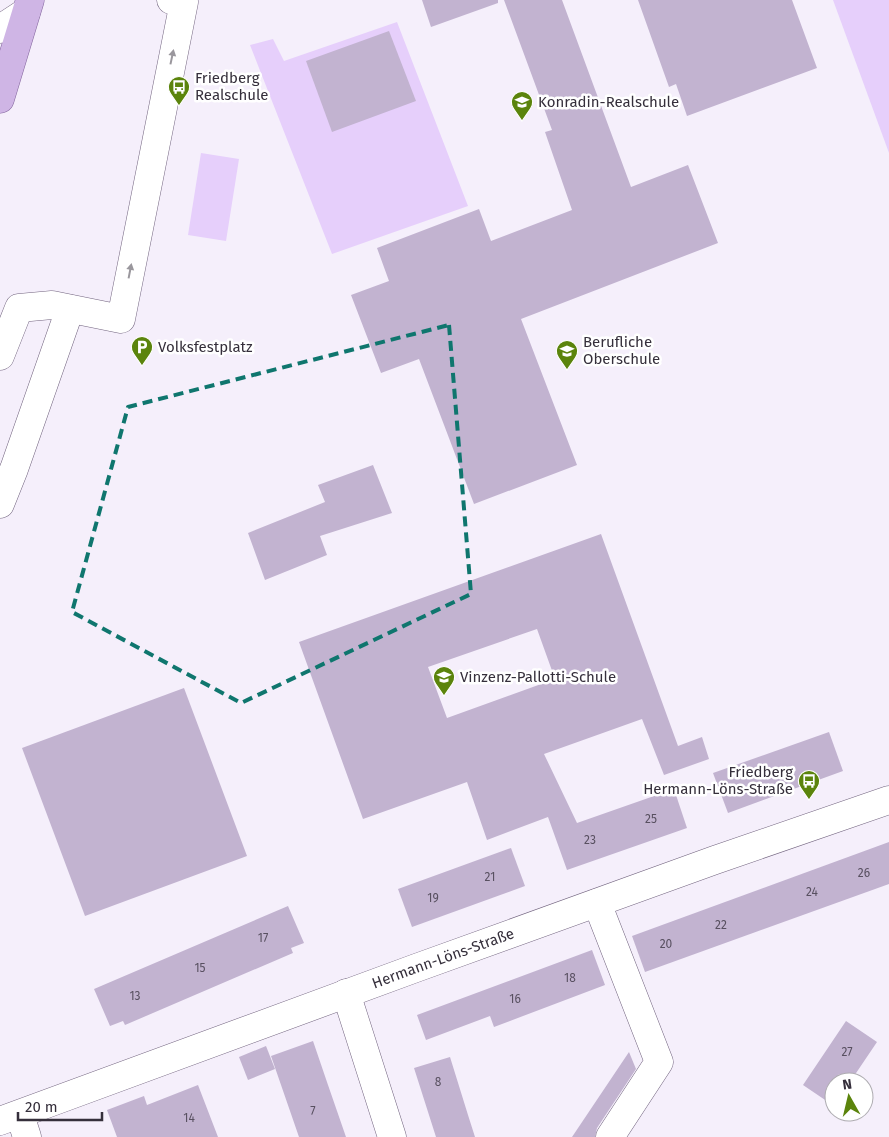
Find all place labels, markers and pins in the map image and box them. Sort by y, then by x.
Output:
place label: Friedberg Realschule [195,69,268,104]
bus stop icon: Friedberg Realschule [167,75,191,106]
school or university icon: Konradin-Realschule [510,90,534,121]
place label: Konradin-Realschule [538,93,679,111]
place label: Berufliche Oberschule [583,333,660,368]
parking icon: Volksfestplatz [130,335,154,366]
place label: Volksfestplatz [158,338,253,356]
school or university icon: Berufliche Oberschule [555,339,579,370]
school or university icon: Vinzenz-Pallotti-Schule [432,665,456,696]
place label: Vinzenz-Pallotti-Schule [460,668,616,686]
place label: Friedberg Hermann-Löns-Straße [643,763,793,798]
bus stop icon: Friedberg Hermann-Löns-Straße [797,769,821,800]

